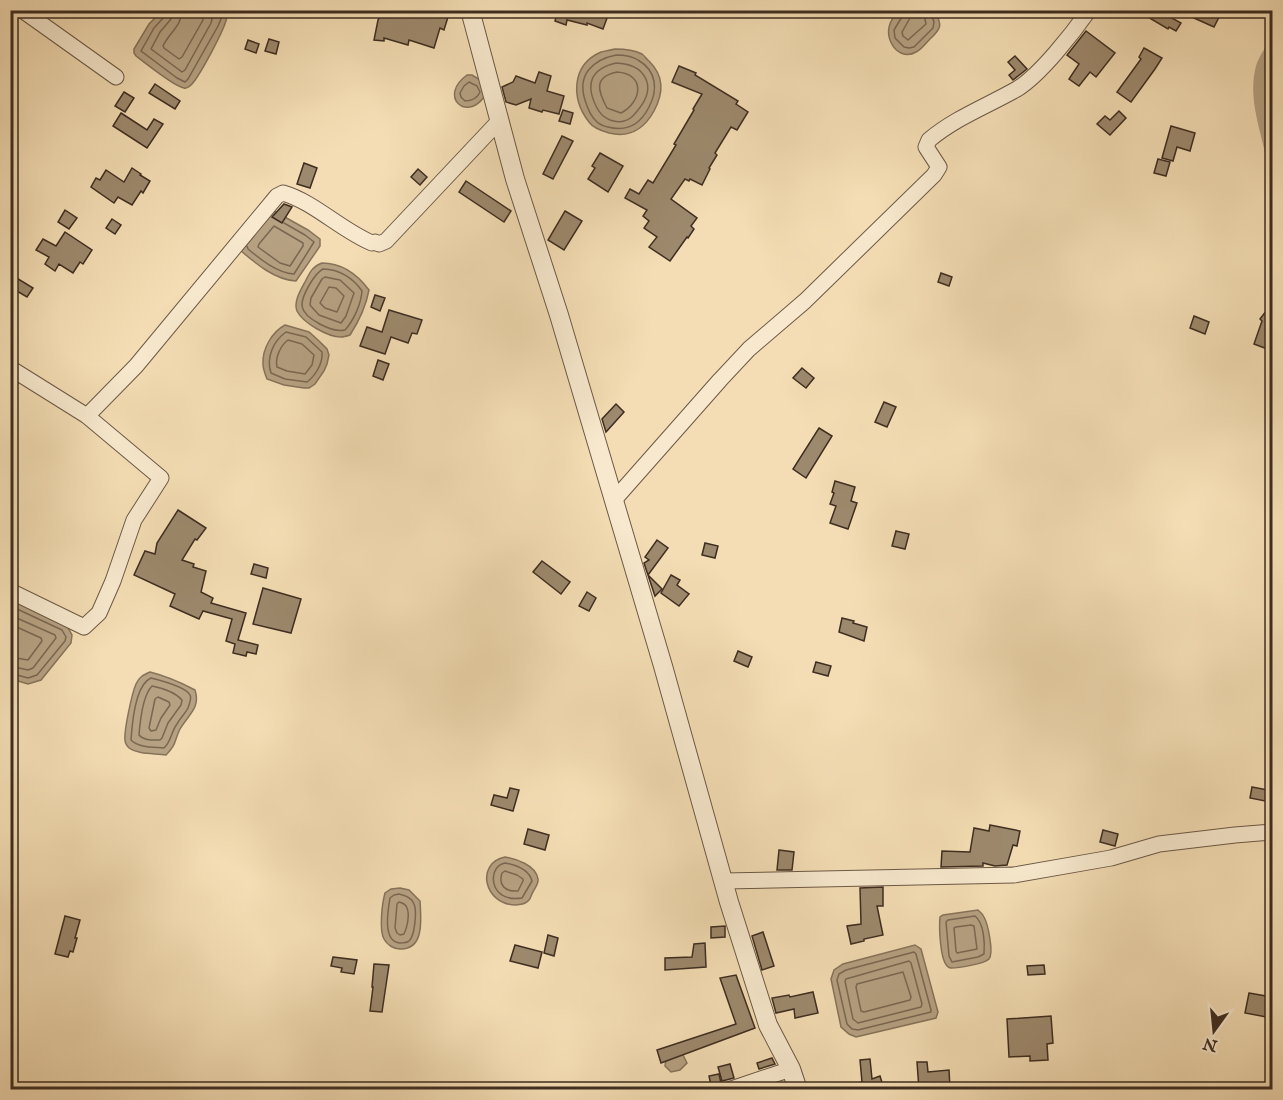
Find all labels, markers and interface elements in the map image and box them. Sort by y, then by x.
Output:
north arrow [1184,1001,1244,1061]
text: N [1201,1032,1221,1055]

